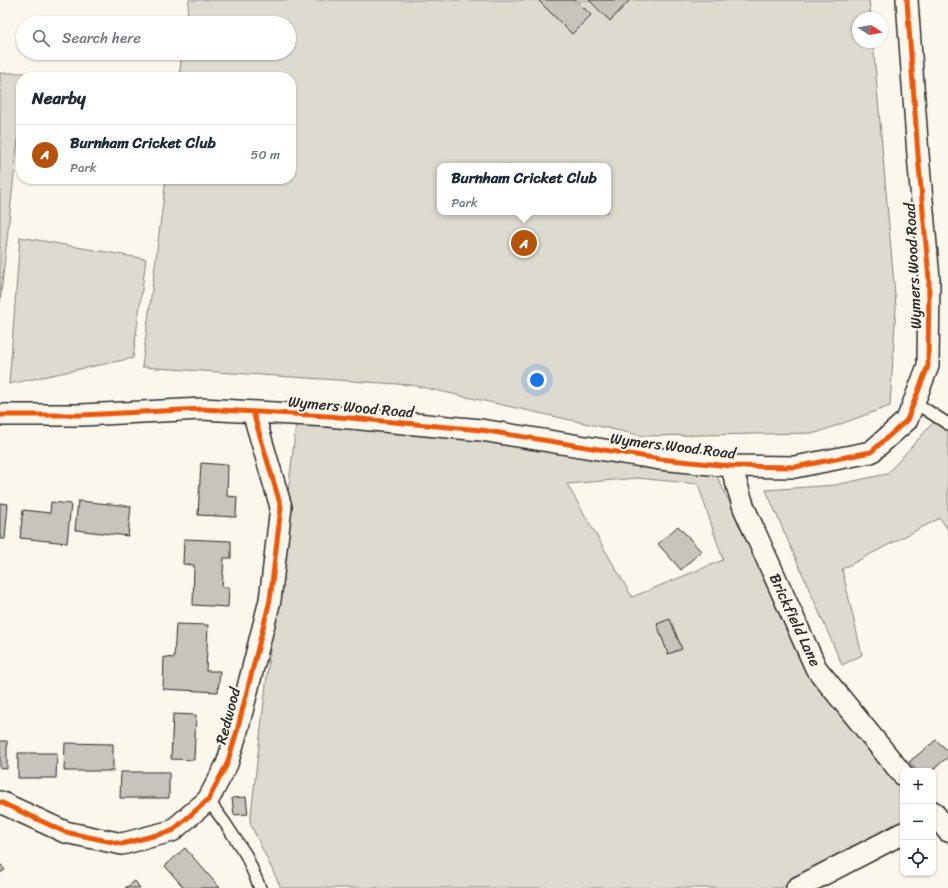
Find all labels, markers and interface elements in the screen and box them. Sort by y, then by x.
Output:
north arrow [852,12,888,48]
search box [16,16,296,60]
text: Search here [62,25,141,51]
icon: search [30,27,52,49]
text: Nearby [32,83,86,113]
text: Burnham Cricket Club [70,130,216,156]
text: A [41,143,49,166]
text: 50 m [250,143,280,166]
text: Park [70,156,97,179]
popup [437,163,611,215]
text: Burnham Cricket Club [451,165,597,191]
text: Park [451,191,478,214]
street label: Wymers Wood Road [897,201,929,330]
pin: A [511,228,537,258]
your location [527,370,547,390]
street label: Wymers Wood Road [287,389,416,426]
street label: Wymers Wood Road [609,425,738,467]
street label: Brickfield Lane [762,569,828,671]
street label: Redwood [208,684,248,747]
map controls [900,768,936,876]
button: + [900,768,936,804]
button: − [900,804,936,840]
button: locate [900,840,936,876]

